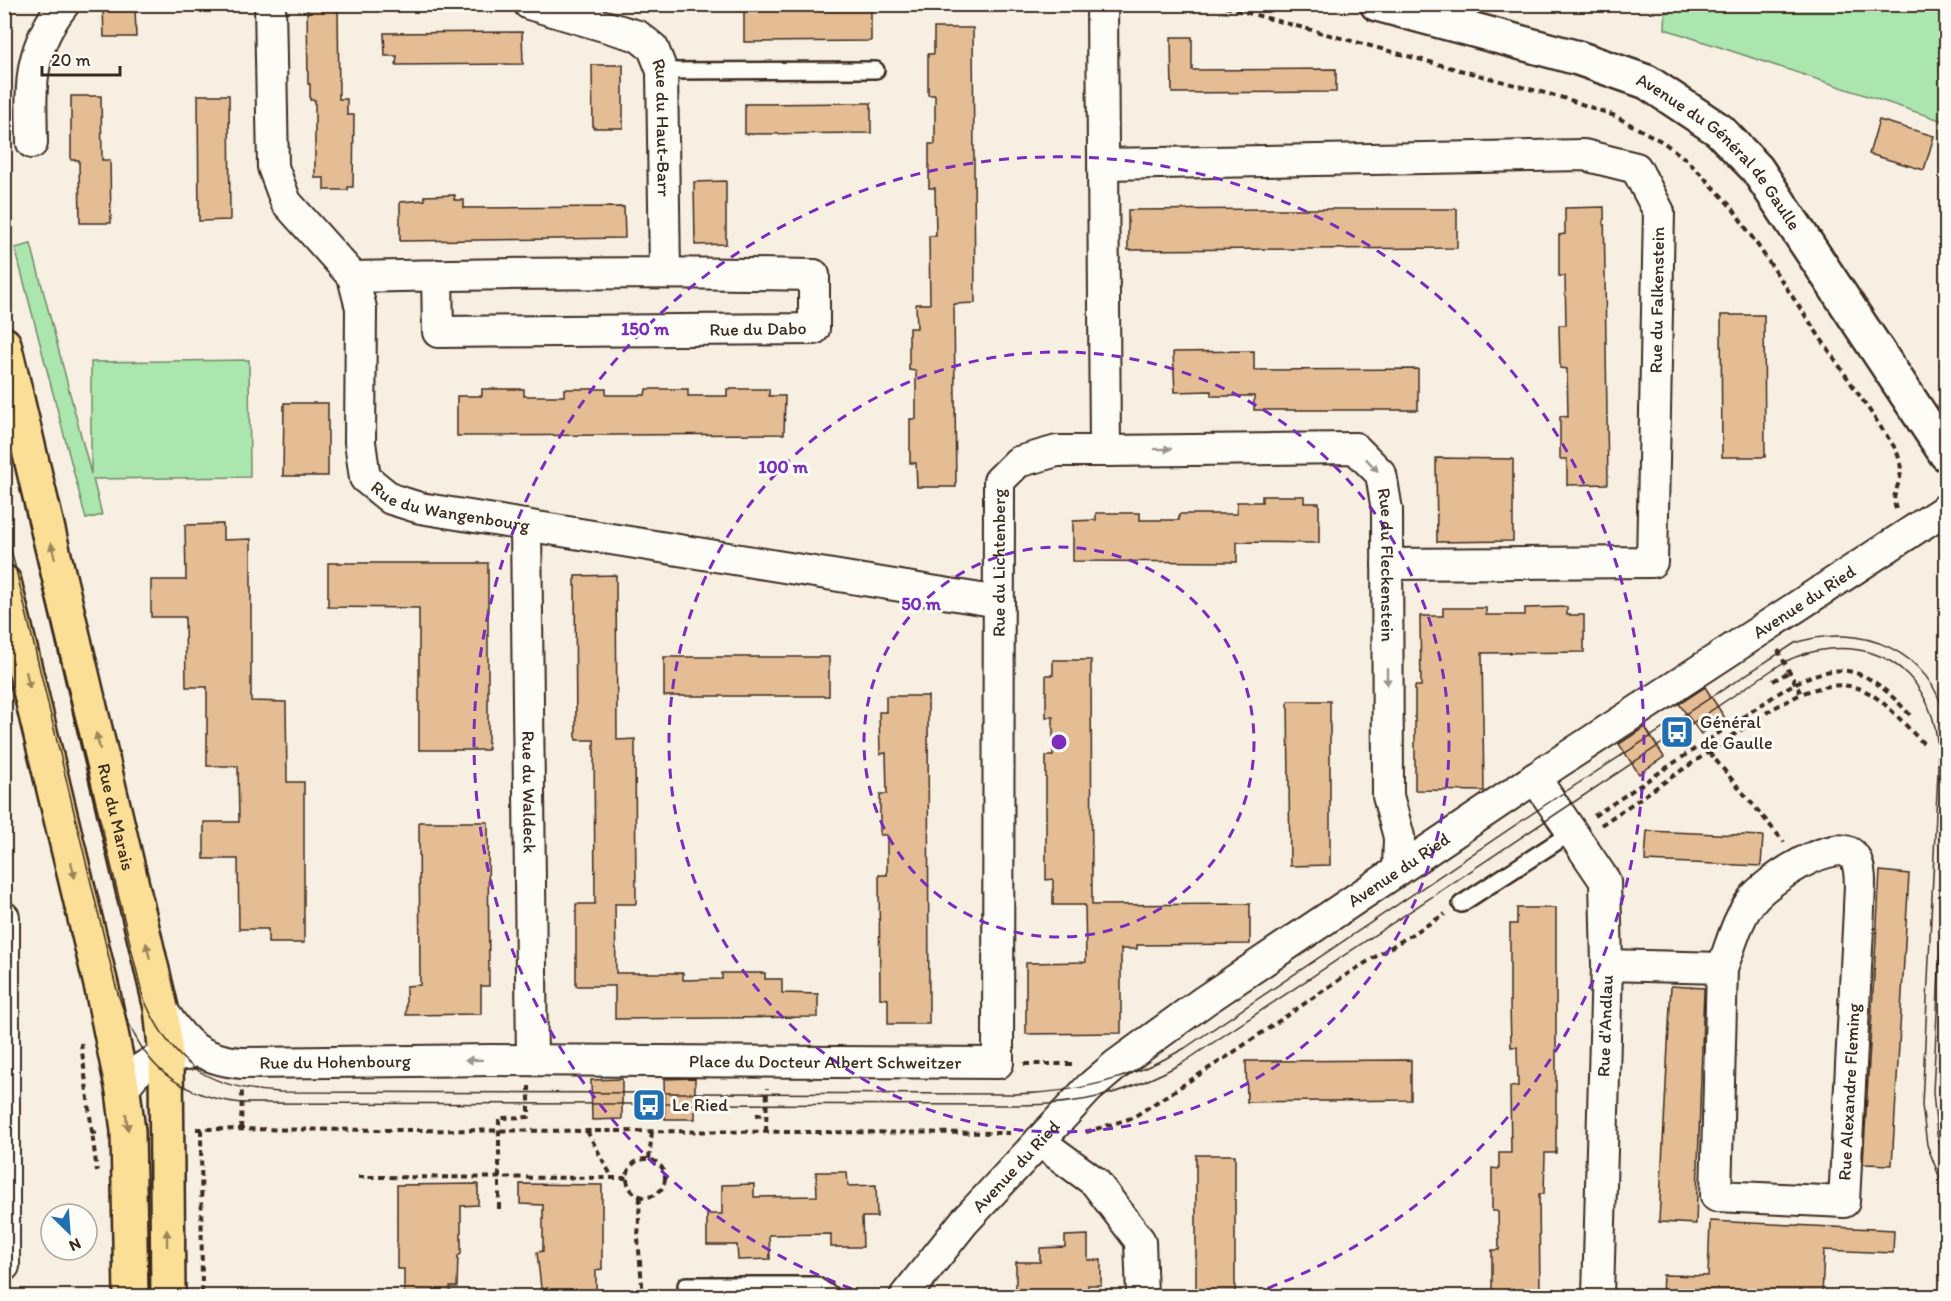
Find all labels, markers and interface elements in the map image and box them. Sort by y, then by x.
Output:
scale bar [42,39,120,77]
text: 20 m [51,49,91,71]
street label: Rue du Haut-Barr [647,55,675,198]
street label: Avenue du Général de Gaulle [1634,68,1805,234]
street label: Rue du Falkenstein [1645,226,1669,374]
street label: Rue du Dabo [709,317,807,341]
text: 150 m [621,318,670,340]
one-way arrow [1154,445,1173,454]
text: 100 m [758,456,809,478]
one-way arrow [1364,458,1378,472]
street label: Rue du Wangenbourg [366,476,532,537]
street label: Rue du Fleckenstein [1372,486,1398,642]
street label: Rue du Lichtenberg [988,488,1010,637]
one-way arrow [48,542,58,560]
street label: Avenue du Ried [1749,560,1860,643]
text: 50 m [901,593,942,615]
one-way arrow [1382,667,1392,686]
one-way arrow [23,671,33,689]
place label: Général de Gaulle [1700,711,1773,754]
bus stop icon: Général de Gaulle [1659,714,1695,750]
street label: Rue du Waldeck [517,730,541,853]
one-way arrow [93,732,103,750]
centre of rings [1049,732,1069,752]
street label: Rue du Marais [93,761,139,873]
street label: Avenue du Ried [1344,828,1454,912]
one-way arrow [69,861,79,879]
one-way arrow [142,942,152,961]
street label: Rue d'Andlau [1592,975,1618,1077]
street label: Rue Alexandre Fleming [1833,1002,1865,1181]
street label: Rue du Hohenbourg [259,1050,412,1074]
street label: Place du Docteur Albert Schweitzer [689,1050,962,1074]
one-way arrow [464,1055,483,1065]
bus stop icon: Le Ried [631,1087,667,1123]
place label: Le Ried [672,1094,728,1116]
one-way arrow [122,1113,132,1132]
street label: Avenue du Ried [968,1115,1065,1217]
north arrow [39,1202,99,1262]
one-way arrow [162,1229,172,1248]
text: N [66,1234,84,1256]

